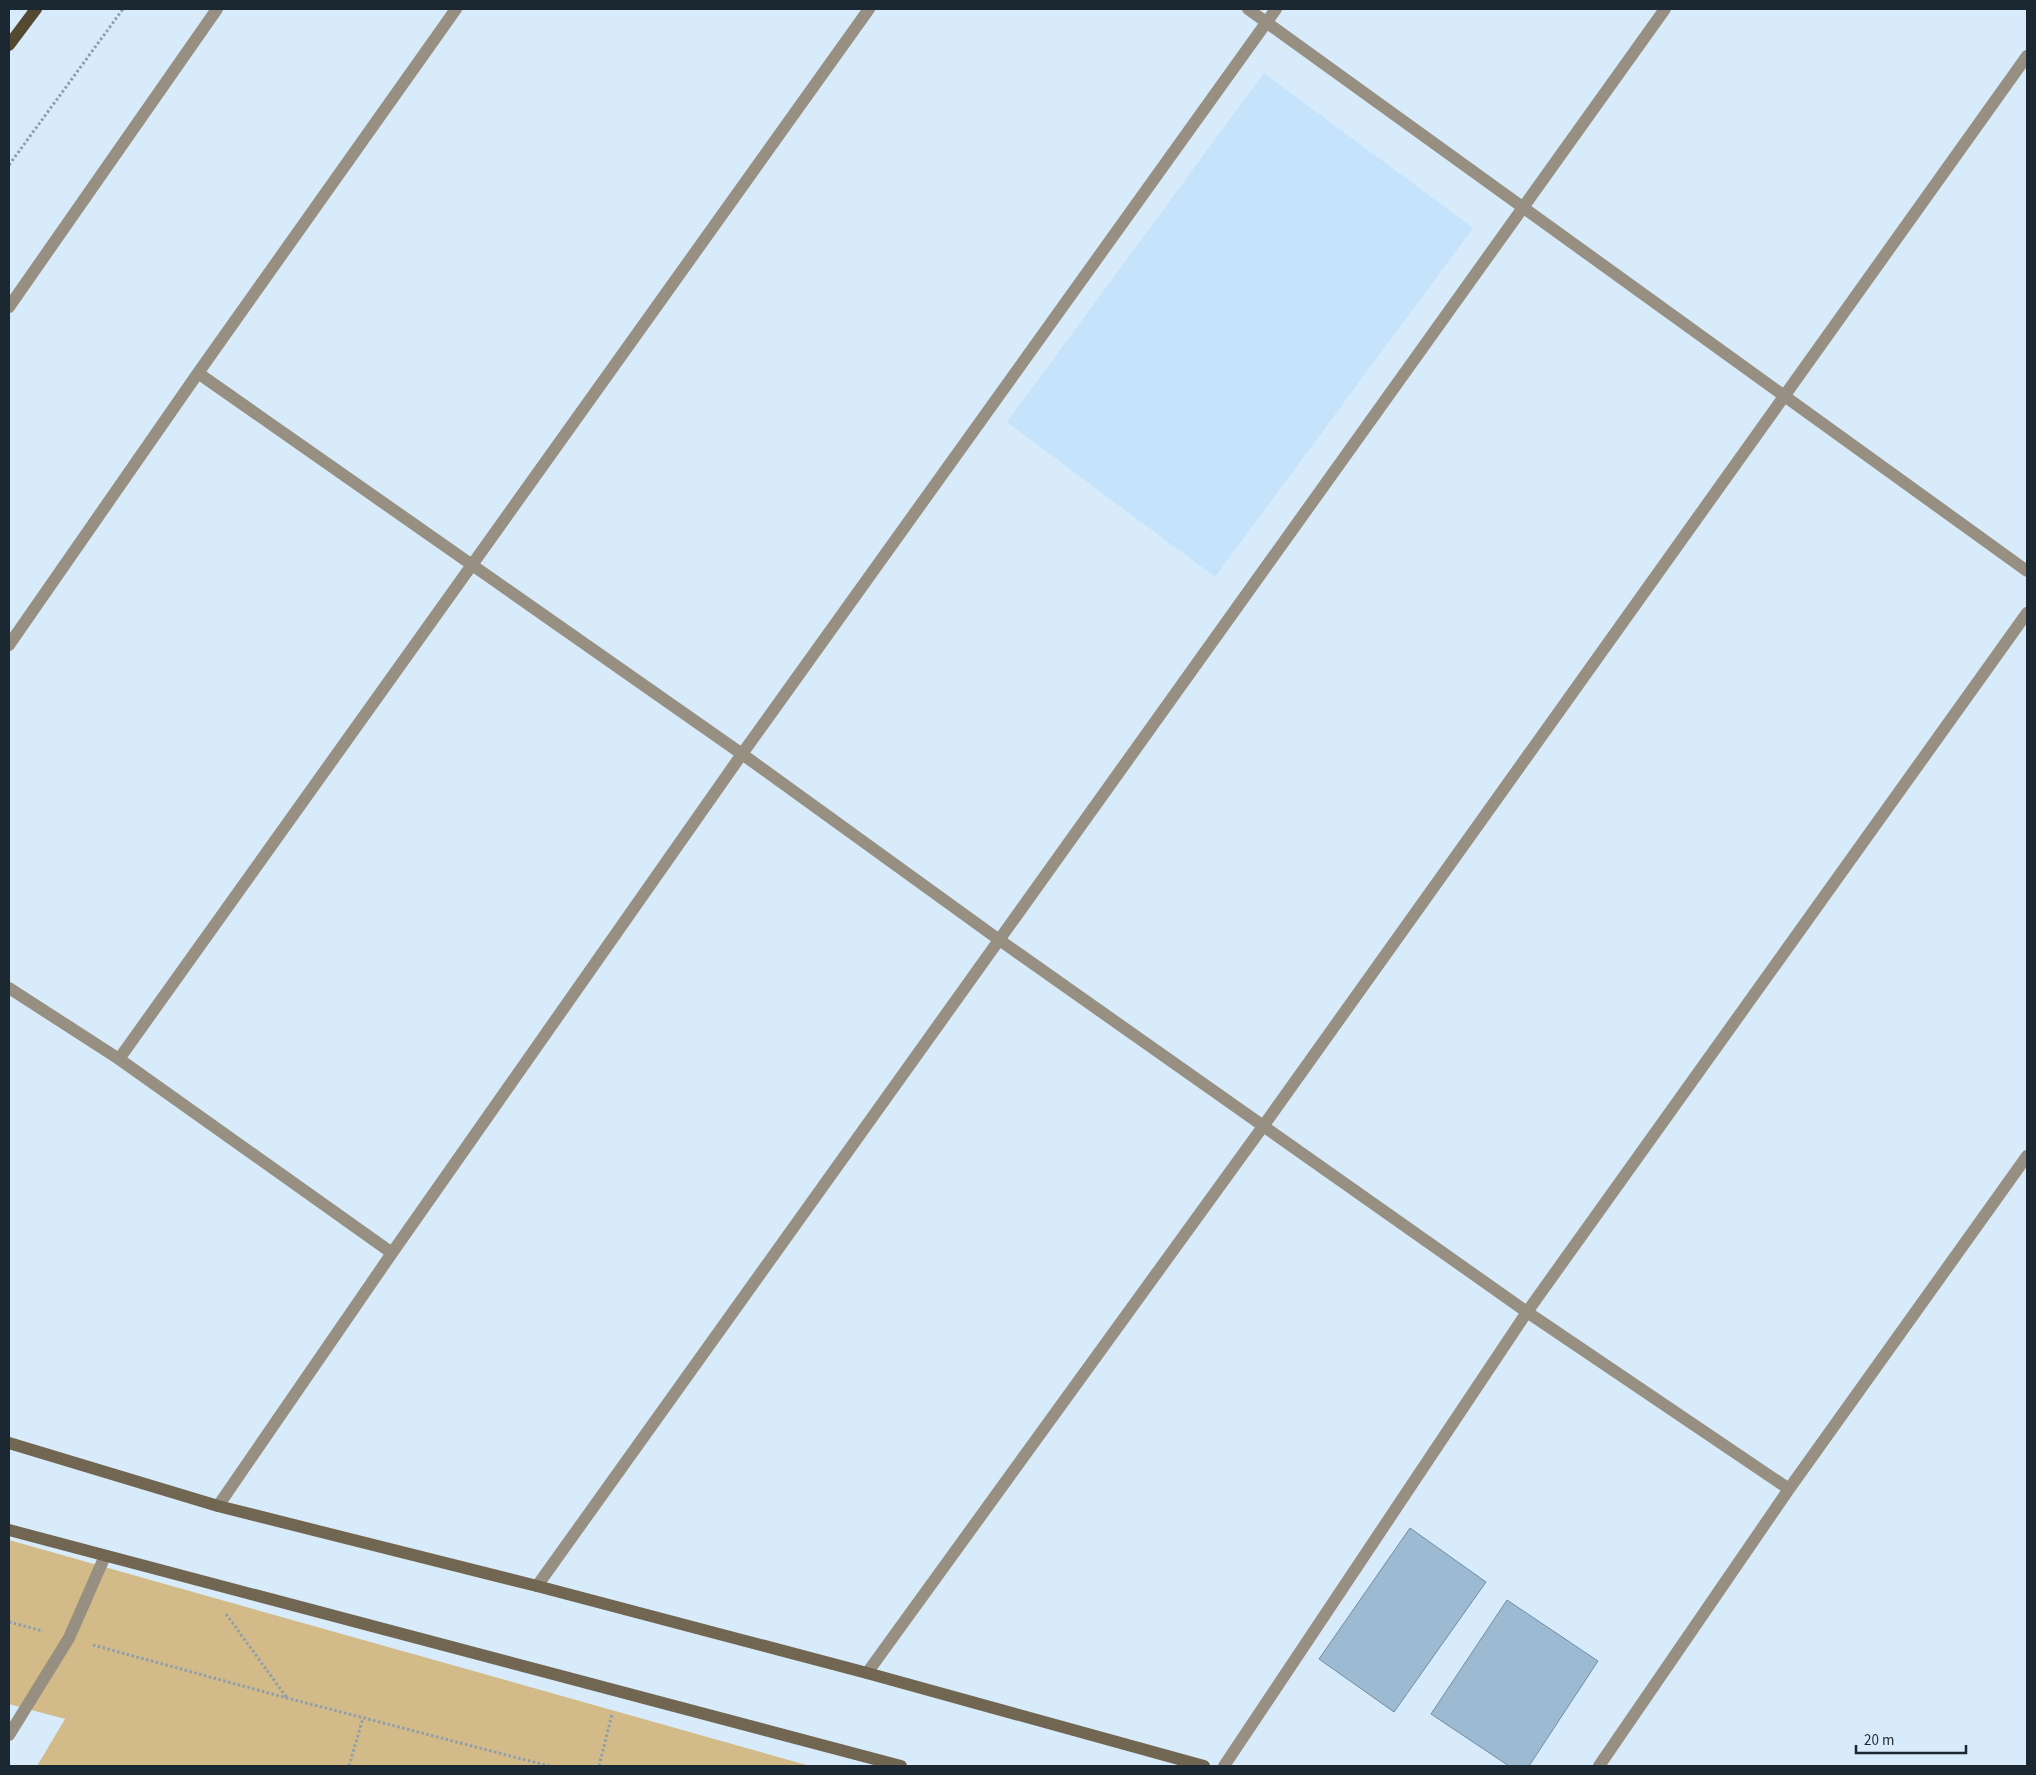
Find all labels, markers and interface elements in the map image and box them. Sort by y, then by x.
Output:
scale bar [1856,1722,1966,1754]
text: 20 m [1864,1730,1894,1751]

